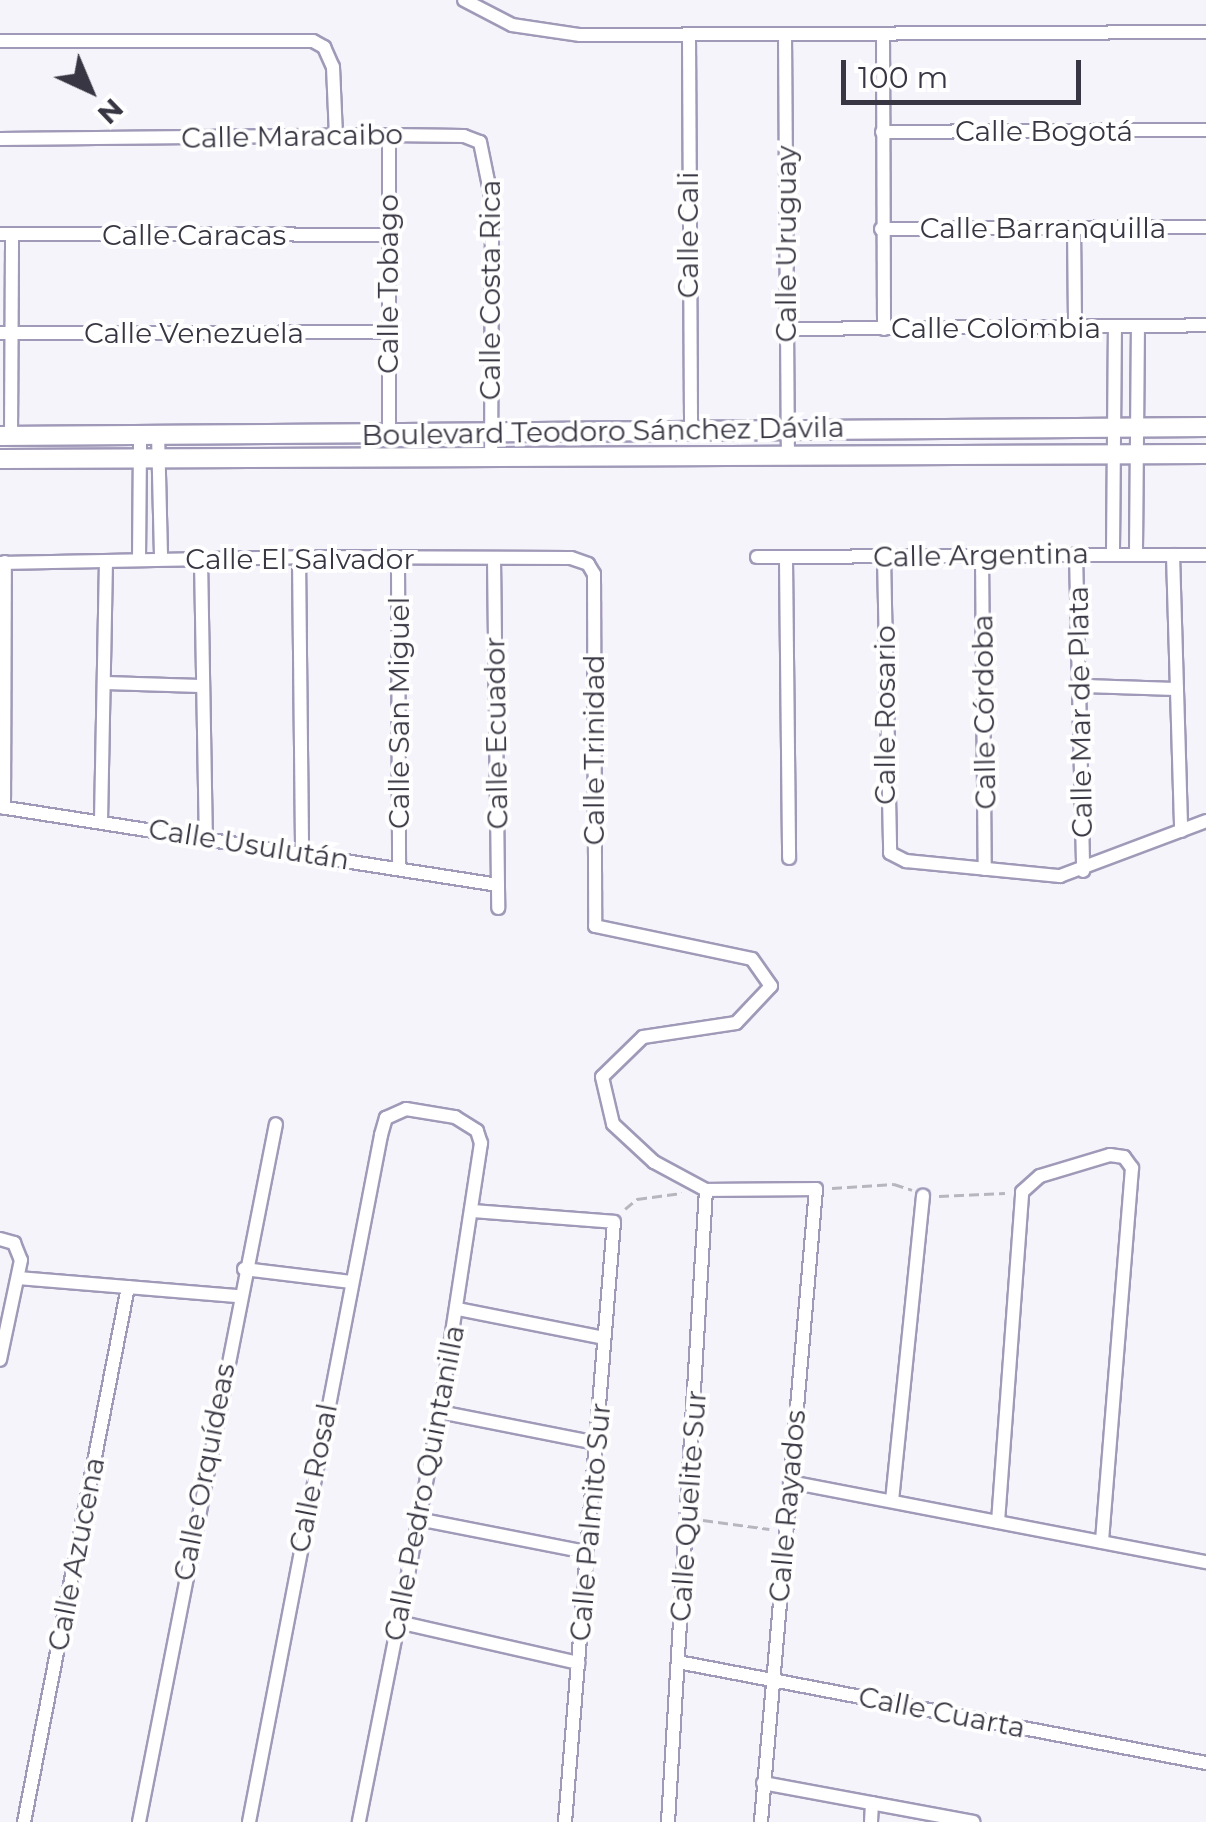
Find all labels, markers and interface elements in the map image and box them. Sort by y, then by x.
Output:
north arrow [40,40,140,140]
scale bar [846,40,1086,102]
text: 100 m [858,59,948,96]
text: N [91,91,131,132]
street label: Calle Bogotá [955,114,1133,148]
street label: Calle Maracaibo [181,117,403,155]
street label: Calle Uruguay [769,146,803,342]
street label: Calle Cali [671,172,705,298]
street label: Calle Costa Rica [473,180,507,400]
street label: Calle Tobago [371,194,405,374]
street label: Calle Barranquilla [920,211,1166,245]
street label: Calle Caracas [102,218,286,252]
street label: Calle Colombia [891,311,1101,345]
street label: Calle Venezuela [84,316,304,350]
street label: Boulevard Teodoro Sánchez Dávila [361,410,845,452]
street label: Calle Argentina [873,536,1089,574]
street label: Calle El Salvador [185,542,415,576]
street label: Calle Mar de Plata [1061,586,1099,838]
street label: Calle San Miguel [382,597,416,829]
street label: Calle Córdoba [966,614,1002,810]
street label: Calle Rosario [868,625,902,805]
street label: Calle Ecuador [478,636,514,830]
street label: Calle Trinidad [577,655,611,845]
street label: Calle Usulután [146,812,352,876]
street label: Calle Pedro Quintanilla [377,1322,471,1644]
street label: Calle Orquídeas [166,1360,242,1584]
street label: Calle Quelite Sur [663,1389,713,1623]
street label: Calle Rosal [282,1401,344,1555]
street label: Calle Palmito Sur [563,1401,617,1643]
street label: Calle Rayados [762,1408,812,1604]
street label: Calle Azucena [41,1454,111,1654]
street label: Calle Cuarta [856,1679,1028,1745]

